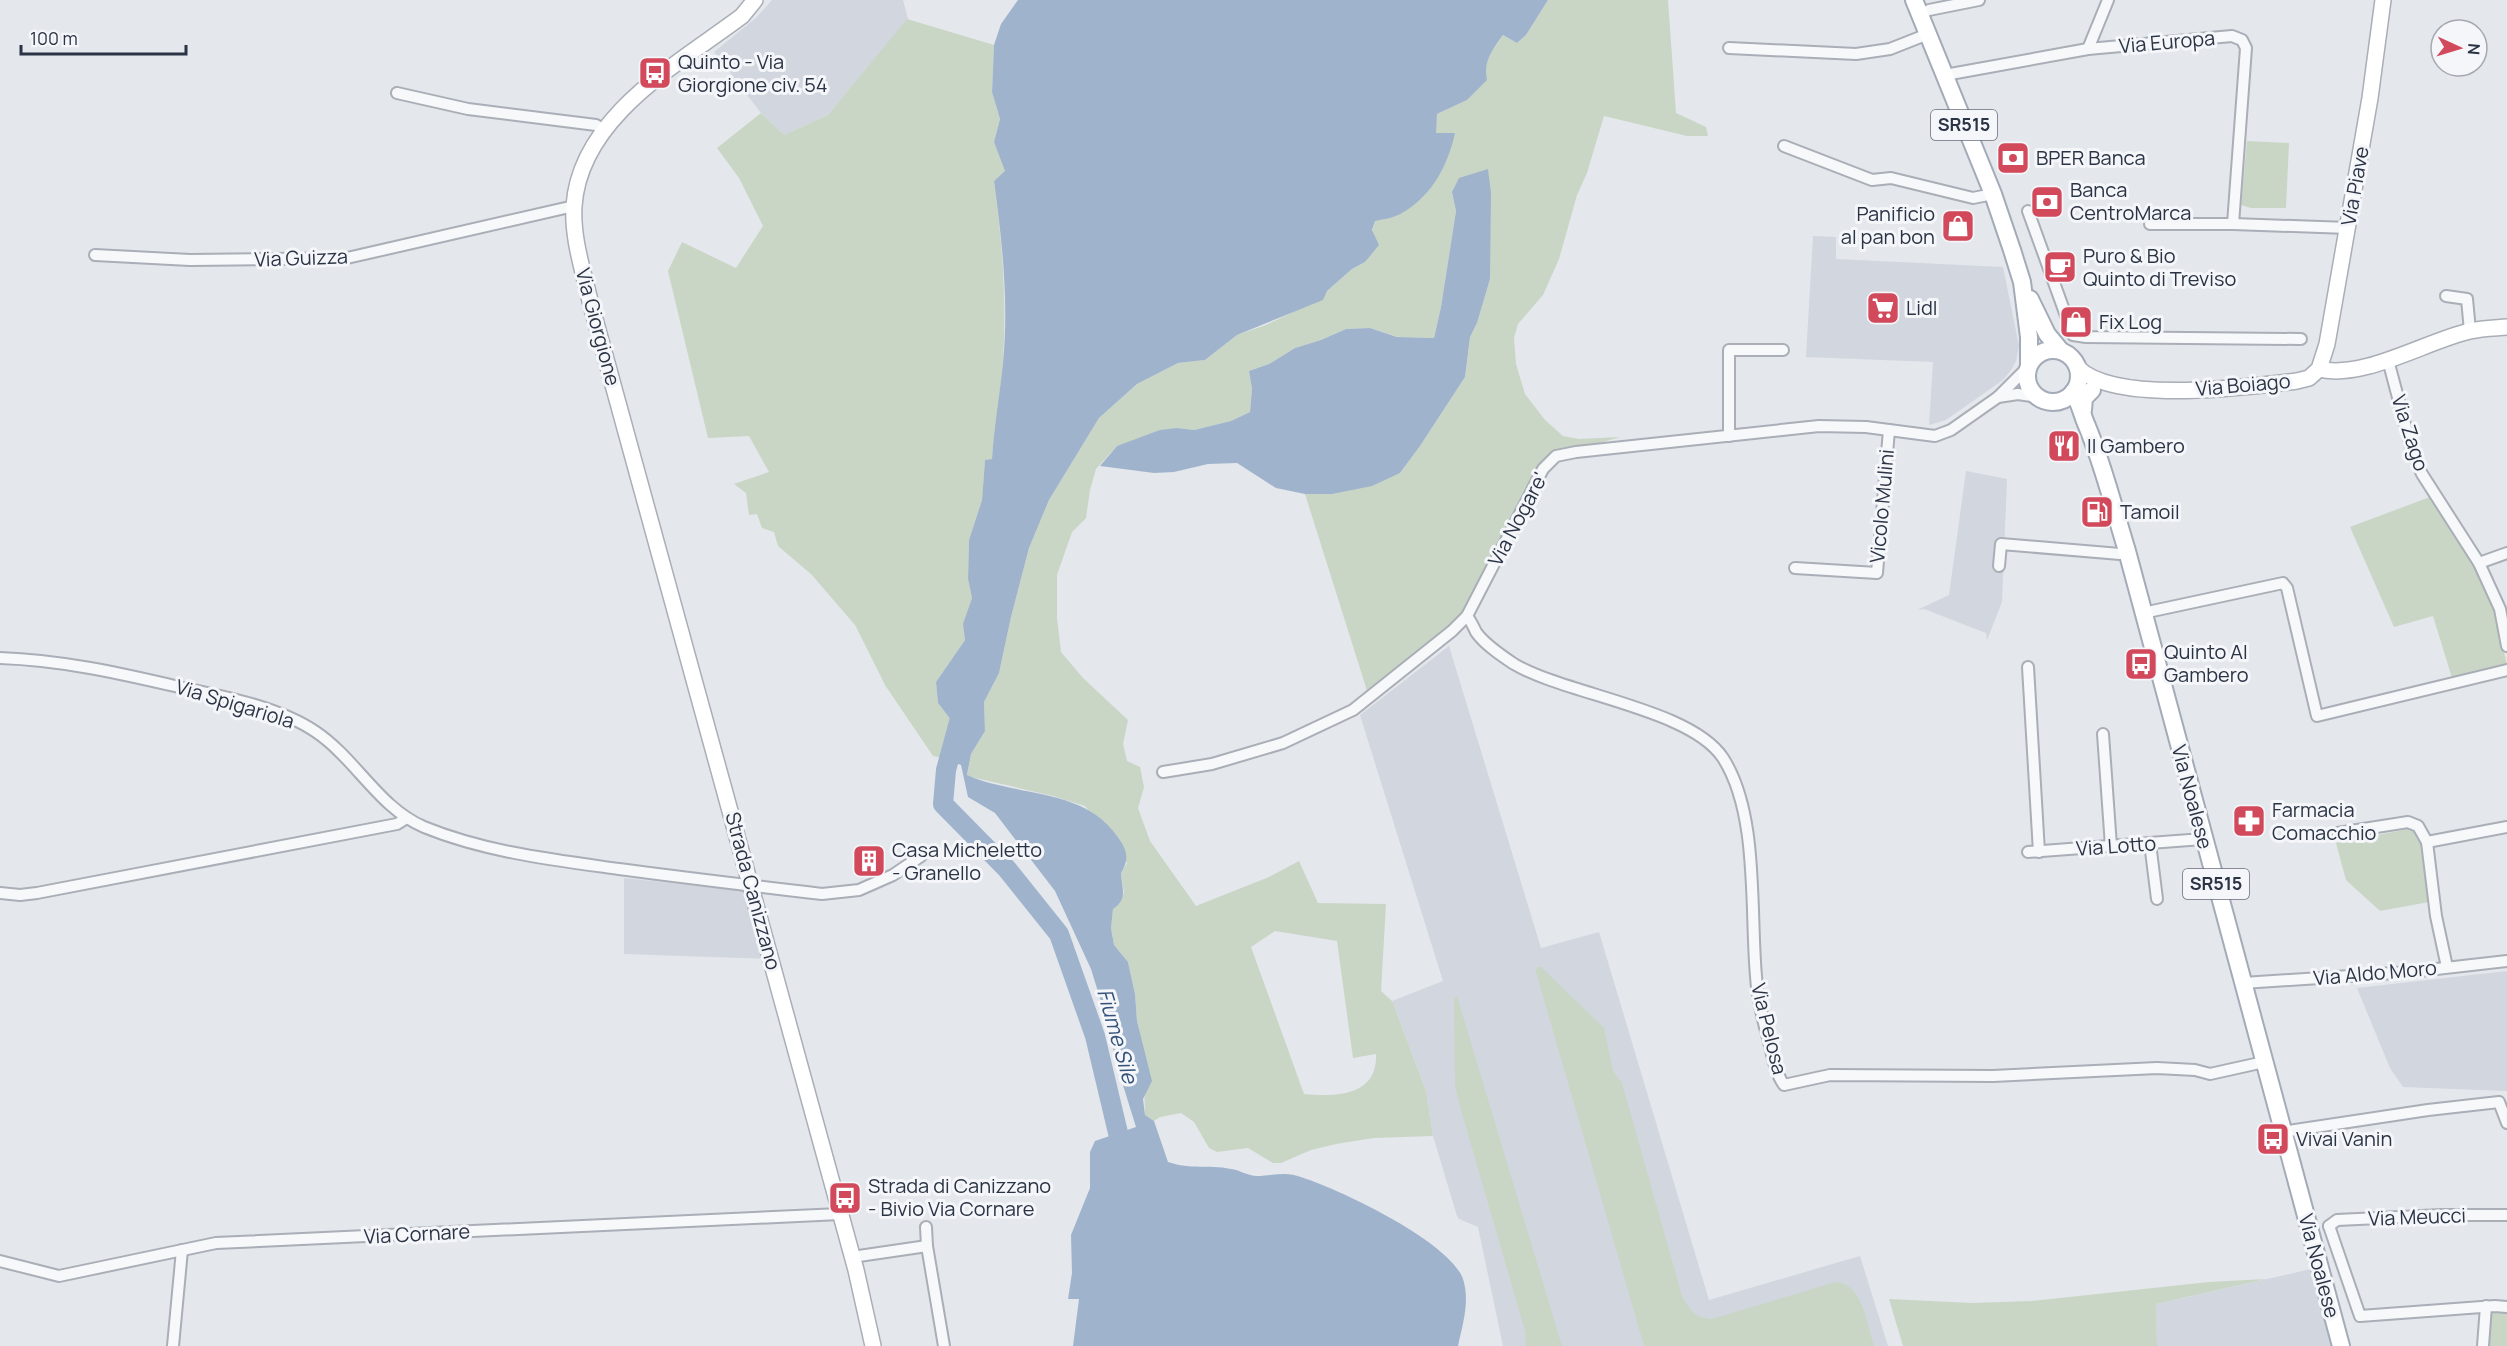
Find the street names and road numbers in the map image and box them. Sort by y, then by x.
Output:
street label: Via Europa [2118,24,2216,59]
road number: SR515 [1931,110,1997,140]
street label: Via Piave [2334,144,2375,228]
street label: Via Guizza [254,242,348,273]
street label: Via Giorgione [570,265,627,389]
street label: Via Boiago [2194,367,2292,402]
street label: Via Zago [2386,391,2435,475]
street label: Vicolo Mulini [1863,448,1900,564]
street label: Via Nogare' [1481,467,1554,571]
street label: Via Spigariola [173,673,298,734]
street label: Via Noalese [2166,742,2219,852]
street label: Strada Canizzano [719,809,788,973]
street label: Via Lotto [2075,829,2157,862]
road number: SR515 [2183,869,2249,899]
street label: Via Aldo Moro [2312,954,2438,991]
street label: Via Pelosa [1745,980,1794,1077]
street label: Via Meucci [2368,1201,2466,1232]
street label: Via Noalese [2293,1211,2346,1321]
street label: Via Cornare [363,1217,471,1250]

